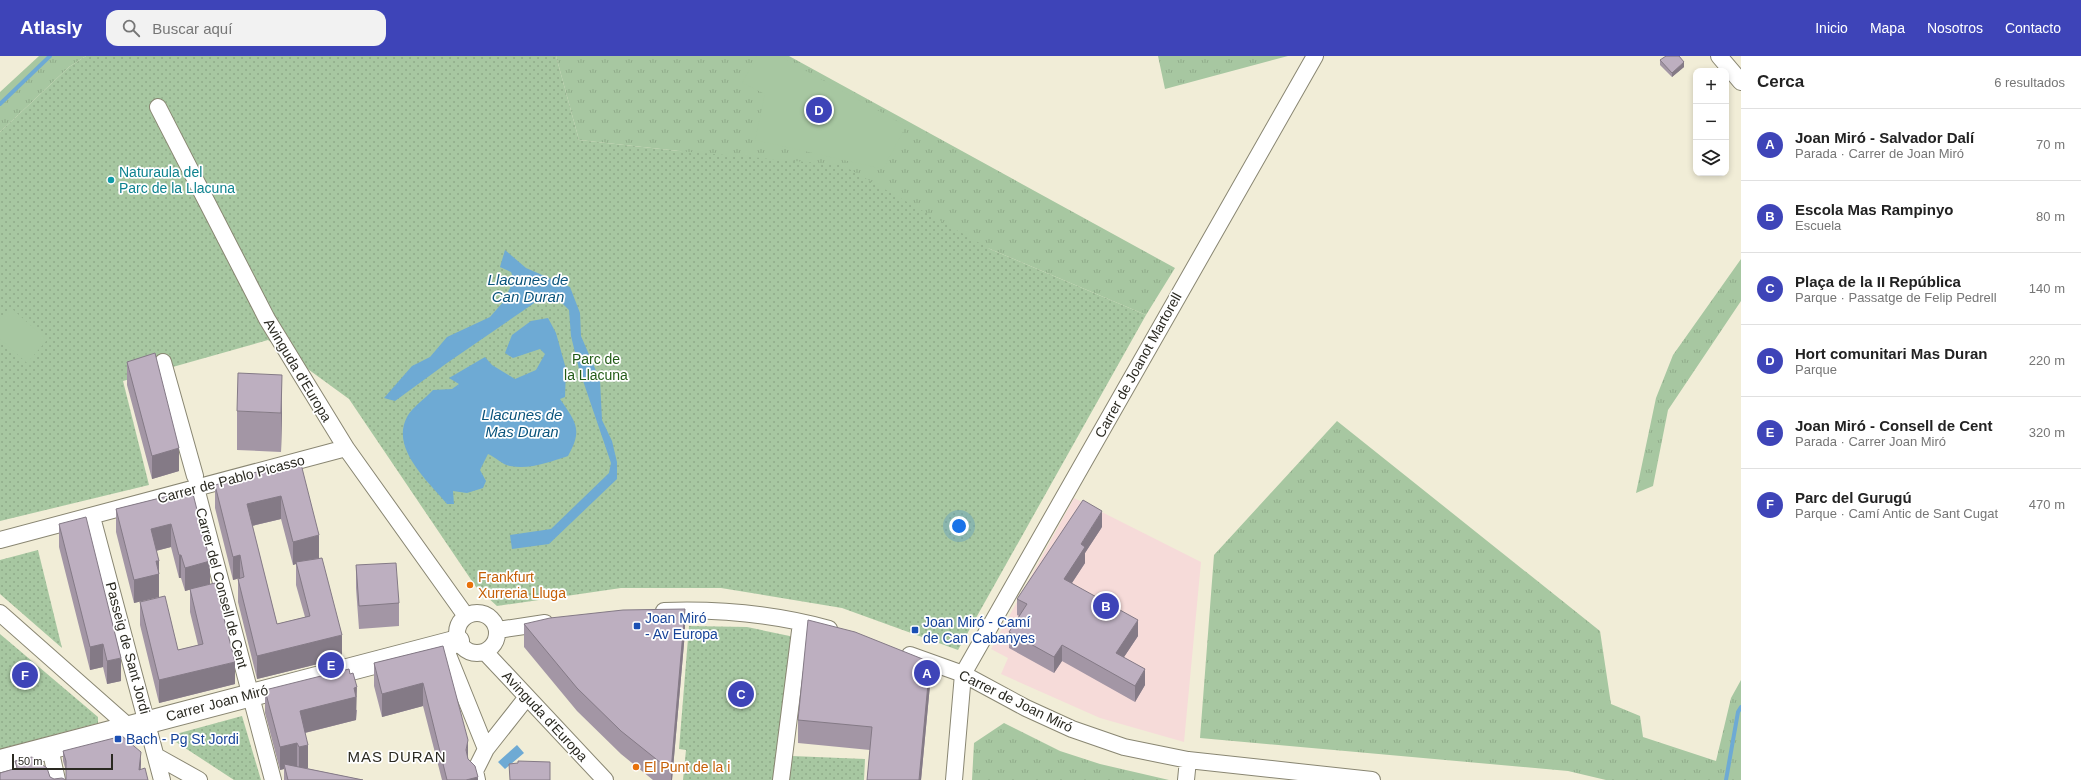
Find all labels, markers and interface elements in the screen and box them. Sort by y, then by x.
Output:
search box [106,10,386,46]
text: Atlasly [20,17,82,38]
icon: search [120,17,142,39]
text: Buscar aquí [152,20,232,37]
text: Inicio [1815,20,1848,36]
text: Mapa [1870,20,1905,36]
text: Nosotros [1927,20,1983,36]
text: Contacto [2005,20,2061,36]
map controls [1693,68,1729,176]
button: + [1693,68,1729,104]
text: Cerca [1757,72,1804,91]
text: 6 resultados [1994,75,2065,90]
pin: D [806,95,832,125]
button: − [1693,104,1729,140]
text: Joan Miró - Salvador Dalí [1795,129,1974,146]
text: A [1765,137,1775,152]
text: 70 m [2036,137,2065,152]
button: layers [1693,140,1729,176]
text: Parada · Carrer de Joan Miró [1795,146,1964,161]
place label: Naturaula del Parc de la Llacuna [119,164,235,196]
marker: Naturaula del Parc de la Llacuna [106,175,116,185]
text: Escola Mas Rampinyo [1795,201,1953,218]
text: B [1765,209,1775,224]
text: 80 m [2036,209,2065,224]
text: Escuela [1795,218,1841,233]
water label: Llacunes de Can Duran [488,271,568,305]
text: Plaça de la II República [1795,273,1961,290]
text: C [1765,281,1775,296]
text: 140 m [2029,281,2065,296]
street label: Carrer de Joanot Martorell [1091,290,1185,440]
text: Parque · Passatge de Felip Pedrell [1795,290,1997,305]
street label: Avinguda d'Europa [261,315,335,425]
text: Hort comunitari Mas Duran [1795,345,1988,362]
park label: Parc de la Llacuna [564,351,628,383]
text: D [1765,353,1775,368]
text: 220 m [2029,353,2065,368]
text: Parque [1795,362,1837,377]
water label: Llacunes de Mas Duran [482,406,562,440]
text: Joan Miró - Consell de Cent [1795,417,1993,434]
text: E [1766,425,1774,440]
text: 320 m [2029,425,2065,440]
text: Parada · Carrer Joan Miró [1795,434,1946,449]
street label: Carrer de Pablo Picasso [156,452,307,506]
text: Parc del Gurugú [1795,489,1912,506]
text: F [1766,497,1774,512]
text: 470 m [2029,497,2065,512]
street label: Carrer del Consell de Cent [193,506,251,670]
text: Parque · Camí Antic de Sant Cugat [1795,506,1998,521]
your location [949,516,969,536]
place label: Frankfurt Xurreria Lluga [478,569,566,601]
street label: Passeig de Sant Jordi [103,580,153,716]
marker: Frankfurt Xurreria Lluga [465,580,475,590]
pin: B [1093,591,1119,621]
place label: Joan Miró - Av Europa [645,610,718,642]
place label: Joan Miró - Camí de Can Cabanyes [923,614,1035,646]
marker: Joan Miró - Av Europa [632,621,642,631]
marker: Joan Miró - Camí de Can Cabanyes [910,625,920,635]
pin: E [318,650,344,680]
pin: A [914,658,940,688]
pin: F [12,660,38,690]
street label: Carrer de Joan Miró [957,667,1076,736]
street label: Avinguda d'Europa [499,668,591,765]
pin: C [728,679,754,709]
street label: Carrer Joan Miró [164,682,270,724]
place label: Bach - Pg St Jordi [126,731,239,747]
marker: Bach - Pg St Jordi [113,734,123,744]
district label: MAS DURAN [347,748,447,765]
scale bar [12,752,113,771]
text: 50 m [18,755,42,767]
place label: El Punt de la i [644,759,730,775]
marker: El Punt de la i [631,762,641,772]

